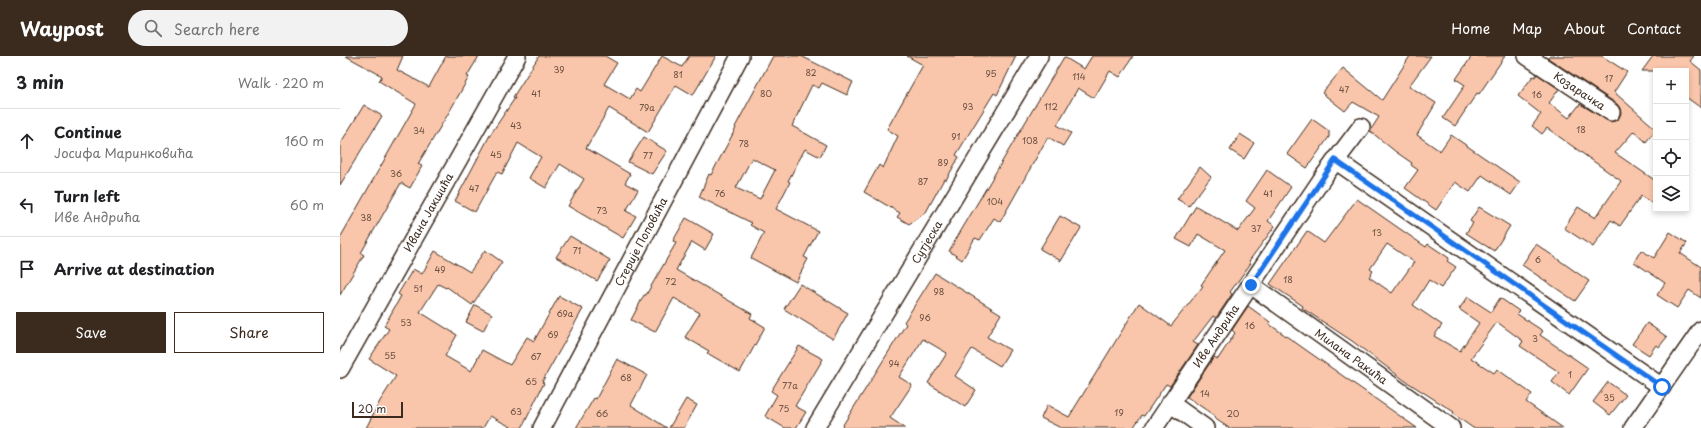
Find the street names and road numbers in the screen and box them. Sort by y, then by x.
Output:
street label: Козарачка [1550,67,1609,114]
street label: Ивана Јакшића [399,169,457,255]
street label: Стерије Поповића [610,194,671,289]
street label: Сутјеска [907,217,946,267]
street label: Иве Андрића [1188,301,1243,371]
street label: Милана Ракића [1311,324,1391,388]

